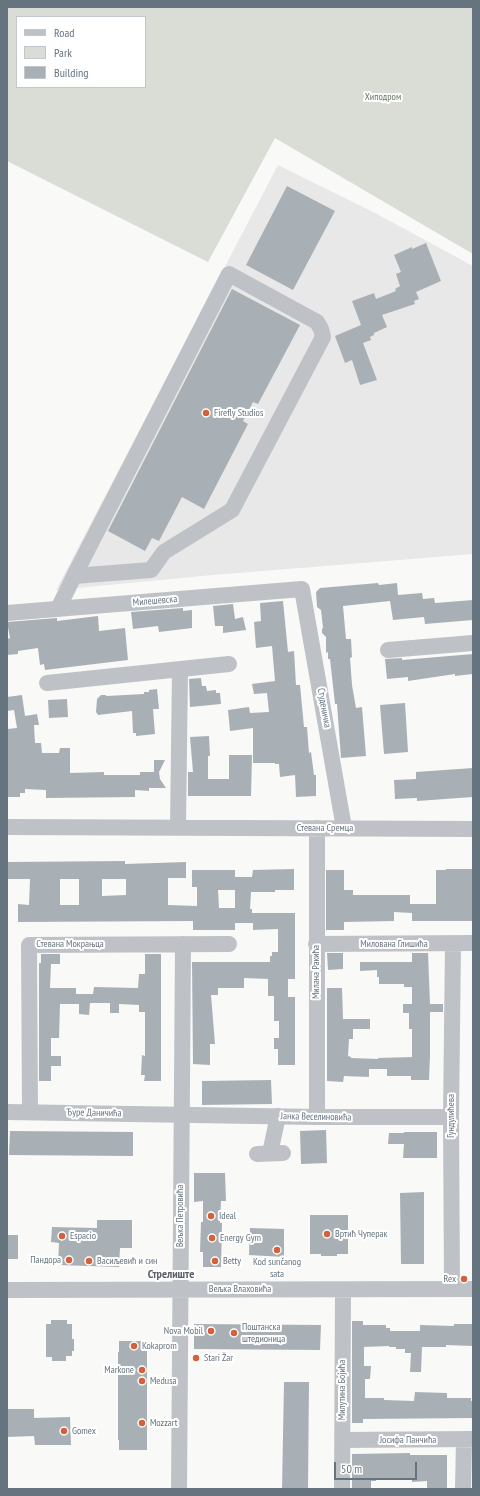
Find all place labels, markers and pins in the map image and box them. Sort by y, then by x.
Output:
place label: Firefly Studios [214,407,263,419]
marker: Firefly Studios [201,408,211,418]
place label: Ideal [219,1210,236,1222]
marker: Ideal [206,1211,216,1221]
place label: Вртић Чуперак [335,1228,387,1240]
marker: Вртић Чуперак [322,1229,332,1239]
place label: Espacio [70,1230,96,1242]
marker: Espacio [57,1231,67,1241]
place label: Energy Gym [220,1232,261,1244]
marker: Energy Gym [207,1233,217,1243]
marker: Kod sunčanog sata [272,1245,282,1255]
place label: Пандора [30,1254,61,1266]
marker: Пандора [64,1255,74,1265]
place label: Васиљевић и син [97,1255,157,1267]
place label: Betty [223,1255,241,1267]
marker: Васиљевић и син [84,1256,94,1266]
marker: Betty [210,1256,220,1266]
place label: Kod sunčanog sata [253,1256,301,1280]
place label: Rex [444,1273,456,1285]
marker: Rex [459,1274,469,1284]
place label: Поштанска штедионица [242,1321,285,1344]
place label: Nova Mobil [164,1325,203,1337]
marker: Nova Mobil [206,1326,216,1336]
marker: Поштанска штедионица [229,1328,239,1338]
place label: Kokaprom [142,1340,177,1352]
marker: Kokaprom [129,1341,139,1351]
place label: Stari Žar [204,1352,233,1364]
marker: Stari Žar [191,1353,201,1363]
place label: Markone [104,1364,134,1376]
marker: Markone [137,1365,147,1375]
place label: Medusa [150,1375,177,1387]
marker: Medusa [137,1376,147,1386]
place label: Mozzart [150,1417,177,1429]
marker: Mozzart [137,1418,147,1428]
place label: Gomex [72,1425,96,1437]
marker: Gomex [59,1426,69,1436]

